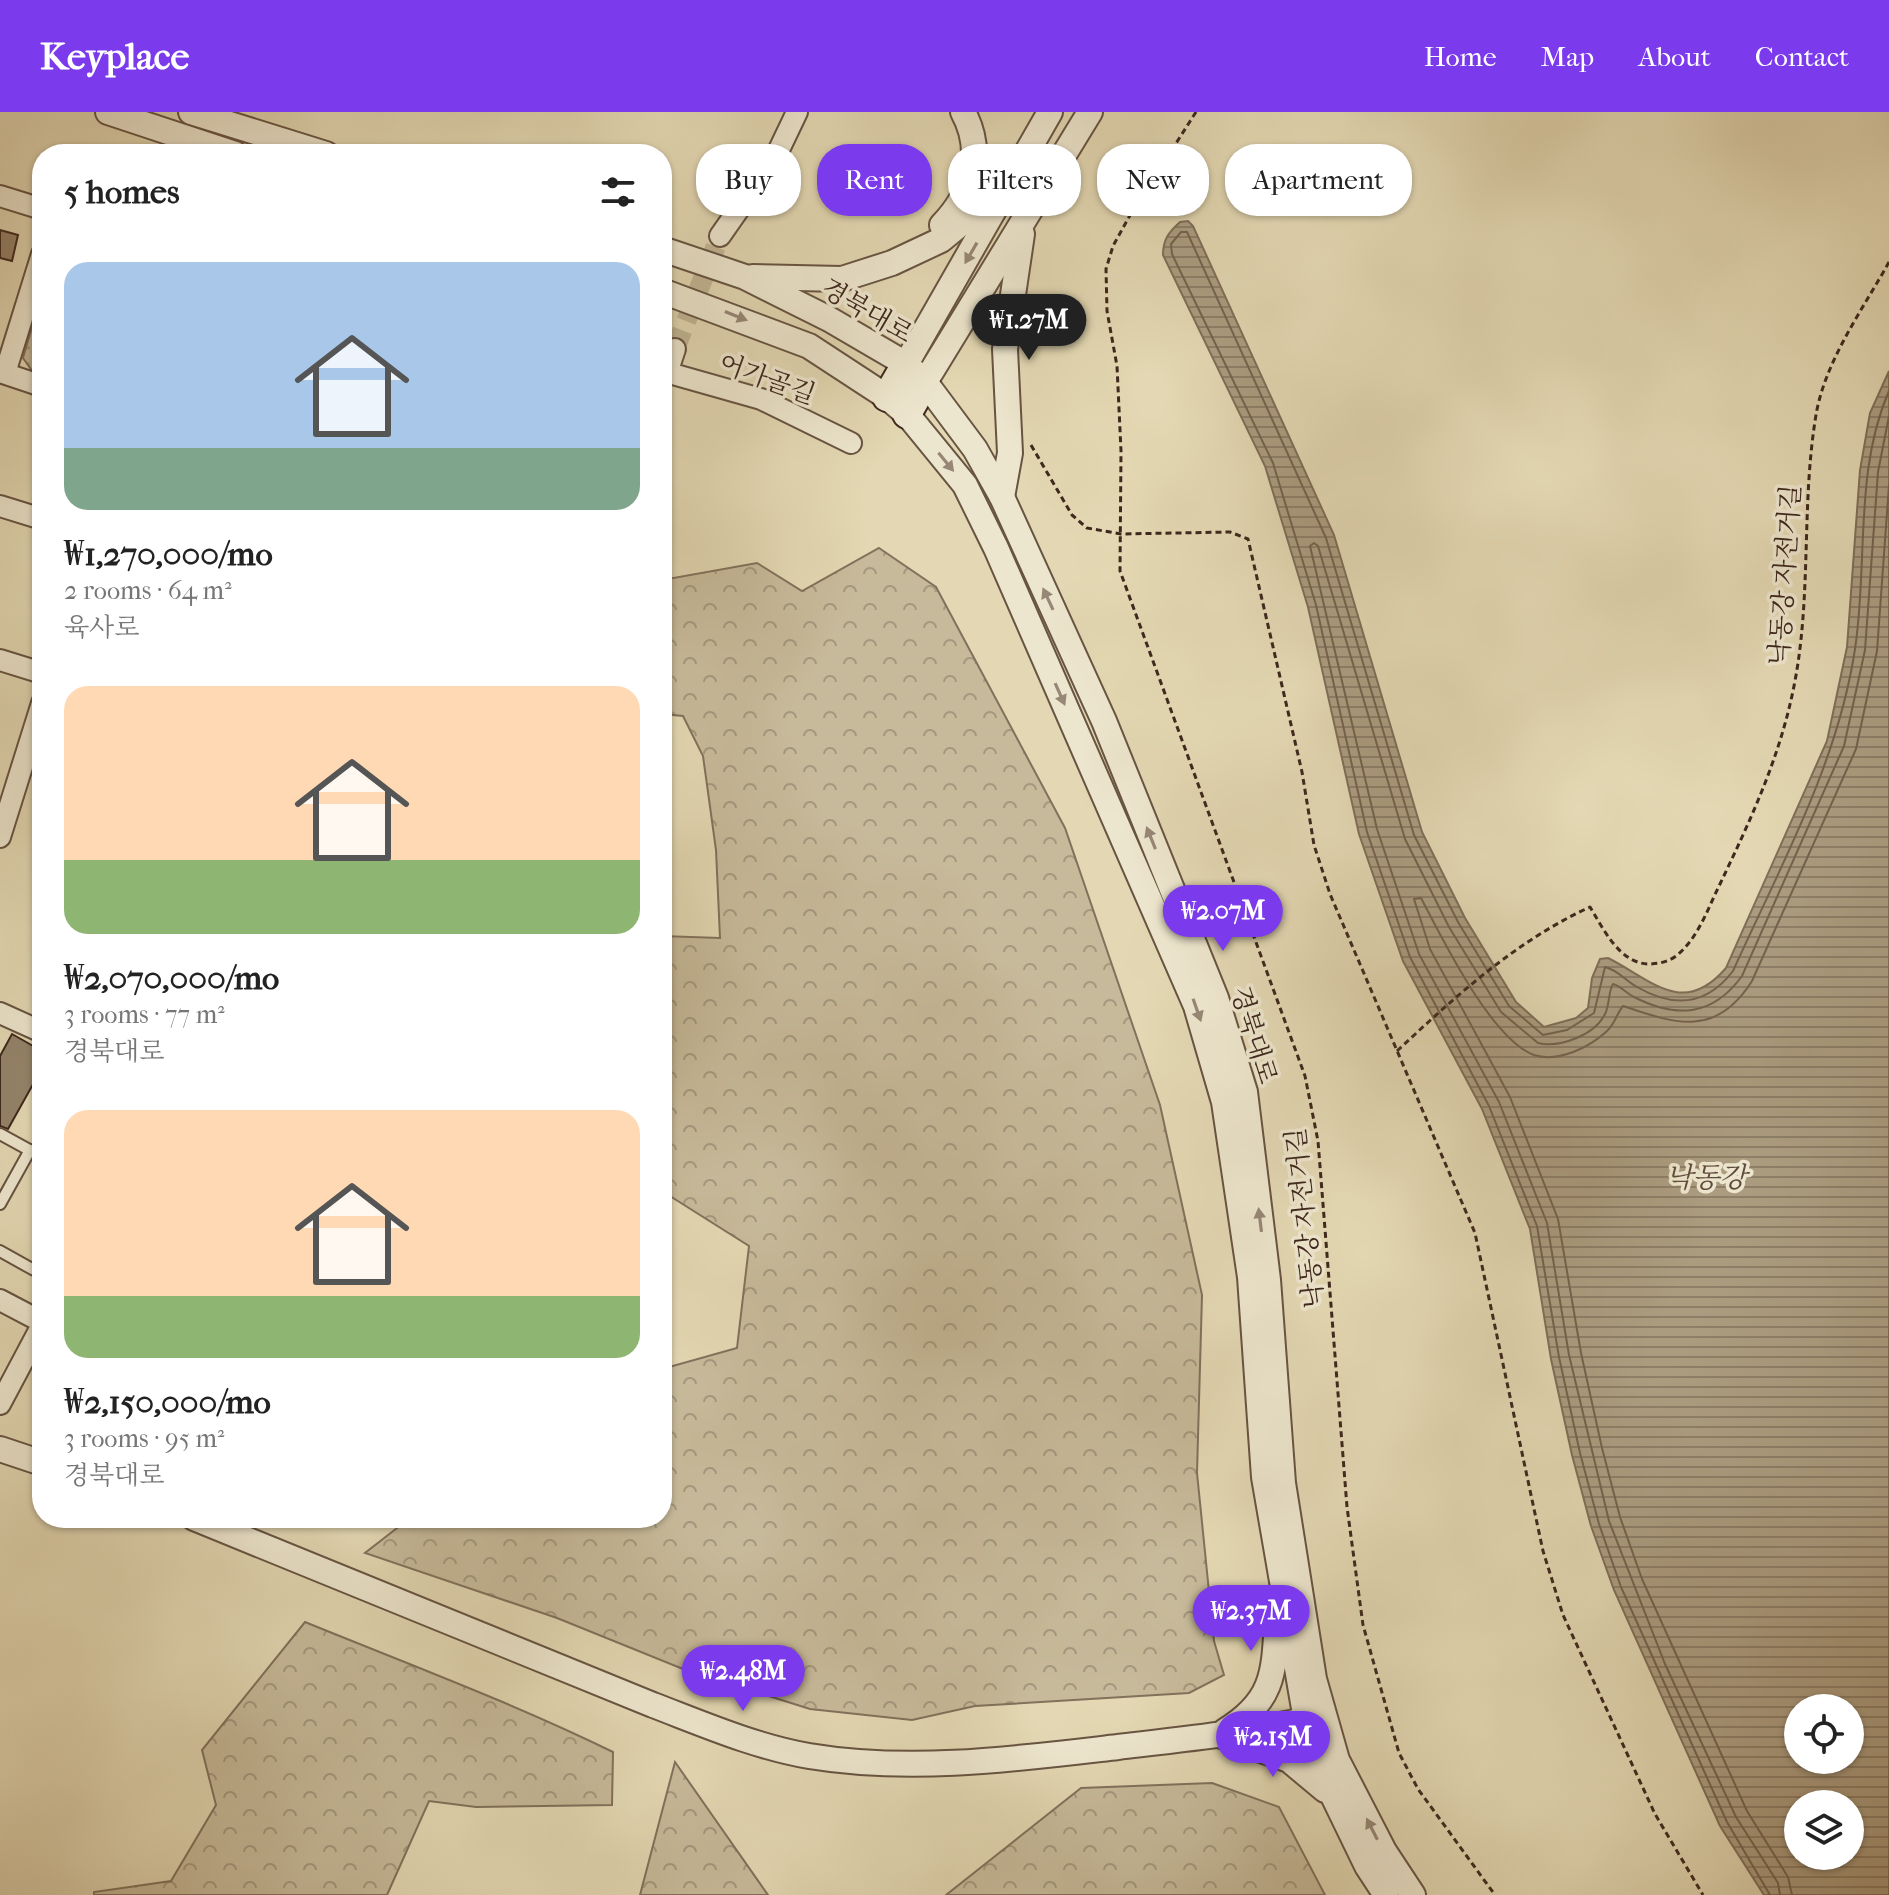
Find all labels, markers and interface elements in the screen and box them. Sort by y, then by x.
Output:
text: Keyplace [40,34,189,79]
text: Home [1424,40,1497,73]
text: Map [1541,40,1594,73]
text: About [1638,40,1711,73]
text: Contact [1755,40,1849,73]
chip: Buy [696,144,801,216]
chip: Rent [817,144,932,216]
chip: Filters [948,144,1081,216]
chip: New [1097,144,1209,216]
chip: Apartment [1225,144,1412,216]
icon: filters [596,170,640,214]
text: 5 homes [64,172,179,212]
one-way arrow [964,242,978,264]
street label: 경북대로 [816,272,918,350]
pin: ₩1.27M [964,294,1094,362]
text: ₩1.27M [989,304,1069,335]
one-way arrow [724,310,748,323]
icon: home [280,314,424,458]
street label: 어가골길 [714,347,820,411]
one-way arrow [937,452,953,472]
street label: 낙동강 자전거길 [1763,483,1807,667]
text: ₩1,270,000/mo [64,534,273,574]
text: 2 rooms · 64 m² [64,575,232,606]
one-way arrow [1041,587,1055,611]
text: 육사로 [64,612,139,643]
one-way arrow [1053,683,1067,706]
icon: home [280,738,424,882]
one-way arrow [1144,826,1157,850]
pin: ₩2.07M [1158,885,1288,953]
text: ₩2.07M [1181,895,1265,926]
text: ₩2,070,000/mo [64,958,279,998]
street label: 경북대로 [1224,982,1284,1088]
one-way arrow [1191,998,1203,1022]
text: 3 rooms · 77 m² [64,999,225,1030]
text: 경북대로 [64,1036,164,1067]
street label: 낙동강 자전거길 [1280,1126,1330,1310]
water label: 낙동강 [1665,1161,1751,1194]
icon: home [280,1162,424,1306]
one-way arrow [1254,1207,1267,1232]
text: ₩2,150,000/mo [64,1382,271,1422]
text: 3 rooms · 95 m² [64,1423,224,1454]
text: 경북대로 [64,1460,164,1491]
pin: ₩2.37M [1186,1585,1316,1653]
text: ₩2.37M [1211,1595,1291,1626]
pin: ₩2.48M [678,1645,808,1713]
text: ₩2.48M [700,1655,786,1686]
map controls [1784,1694,1864,1870]
button: locate [1784,1694,1864,1774]
pin: ₩2.15M [1208,1711,1338,1779]
text: ₩2.15M [1234,1721,1312,1752]
button: layers [1784,1790,1864,1870]
one-way arrow [1366,1817,1379,1840]

